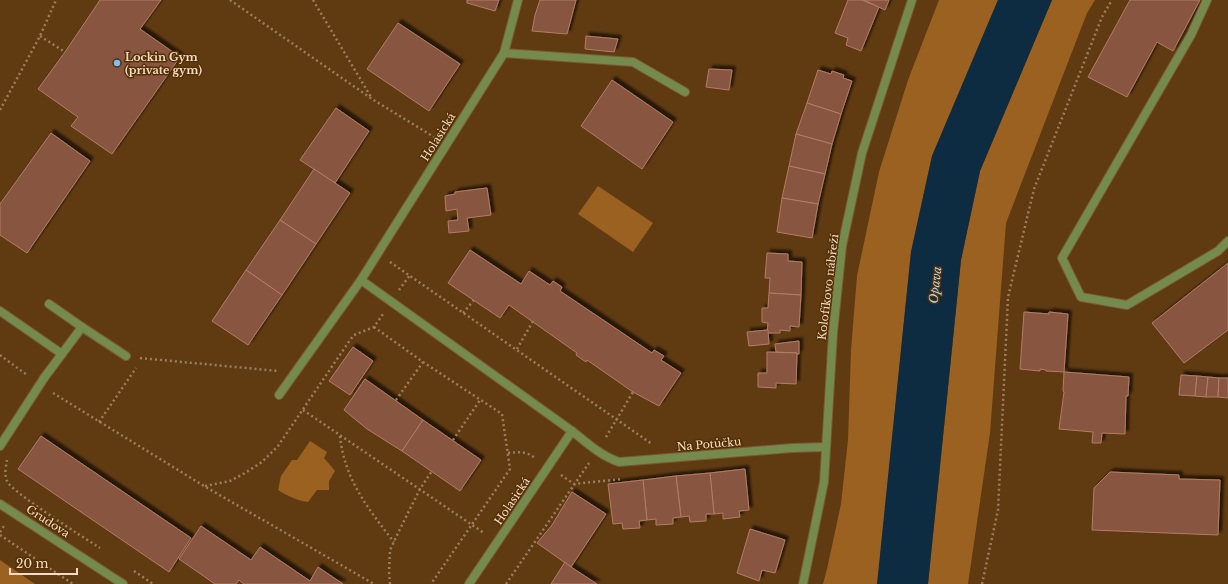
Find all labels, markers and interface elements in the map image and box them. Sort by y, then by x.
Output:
place label: Lockin Gym (private gym) [125,50,202,77]
marker: Lockin Gym (private gym) [112,58,122,68]
street label: Holasická [418,110,459,164]
street label: Kolofíkovo nábřeží [815,233,841,341]
water label: Opava [926,266,944,304]
street label: Na Potůčku [676,434,742,454]
street label: Holasická [491,474,533,527]
street label: Grudova [24,502,73,541]
scale bar [10,550,77,576]
text: 20 m [16,556,48,571]

